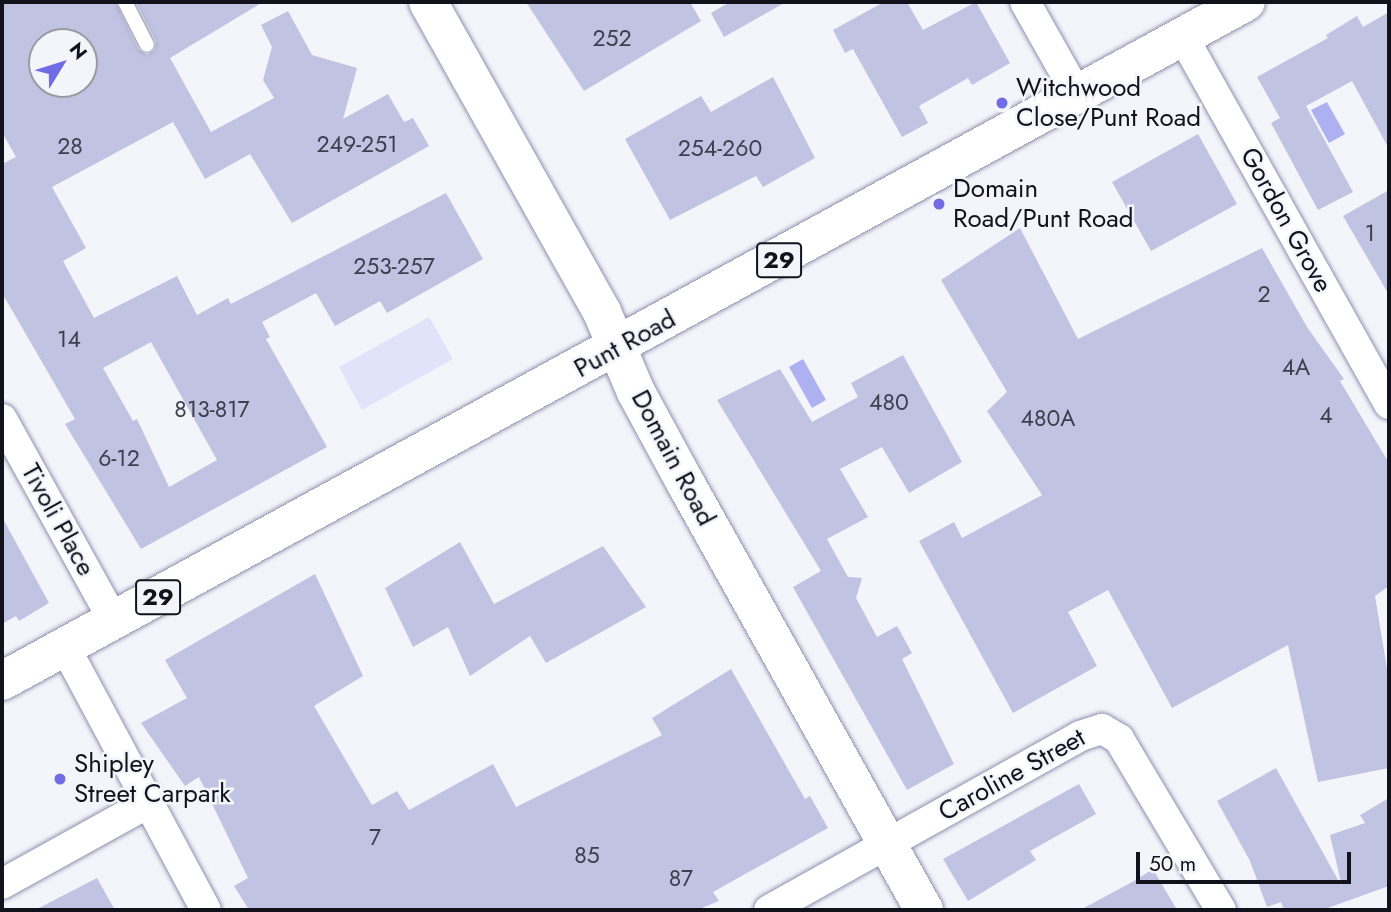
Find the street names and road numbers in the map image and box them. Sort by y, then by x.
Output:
street label: Gordon Grove [1233,142,1339,298]
road number: 29 [754,240,804,281]
street label: Punt Road [569,303,681,385]
street label: Domain Road [624,385,722,531]
street label: Tivoli Place [14,459,102,581]
road number: 29 [134,576,182,618]
street label: Caroline Street [933,722,1091,828]

